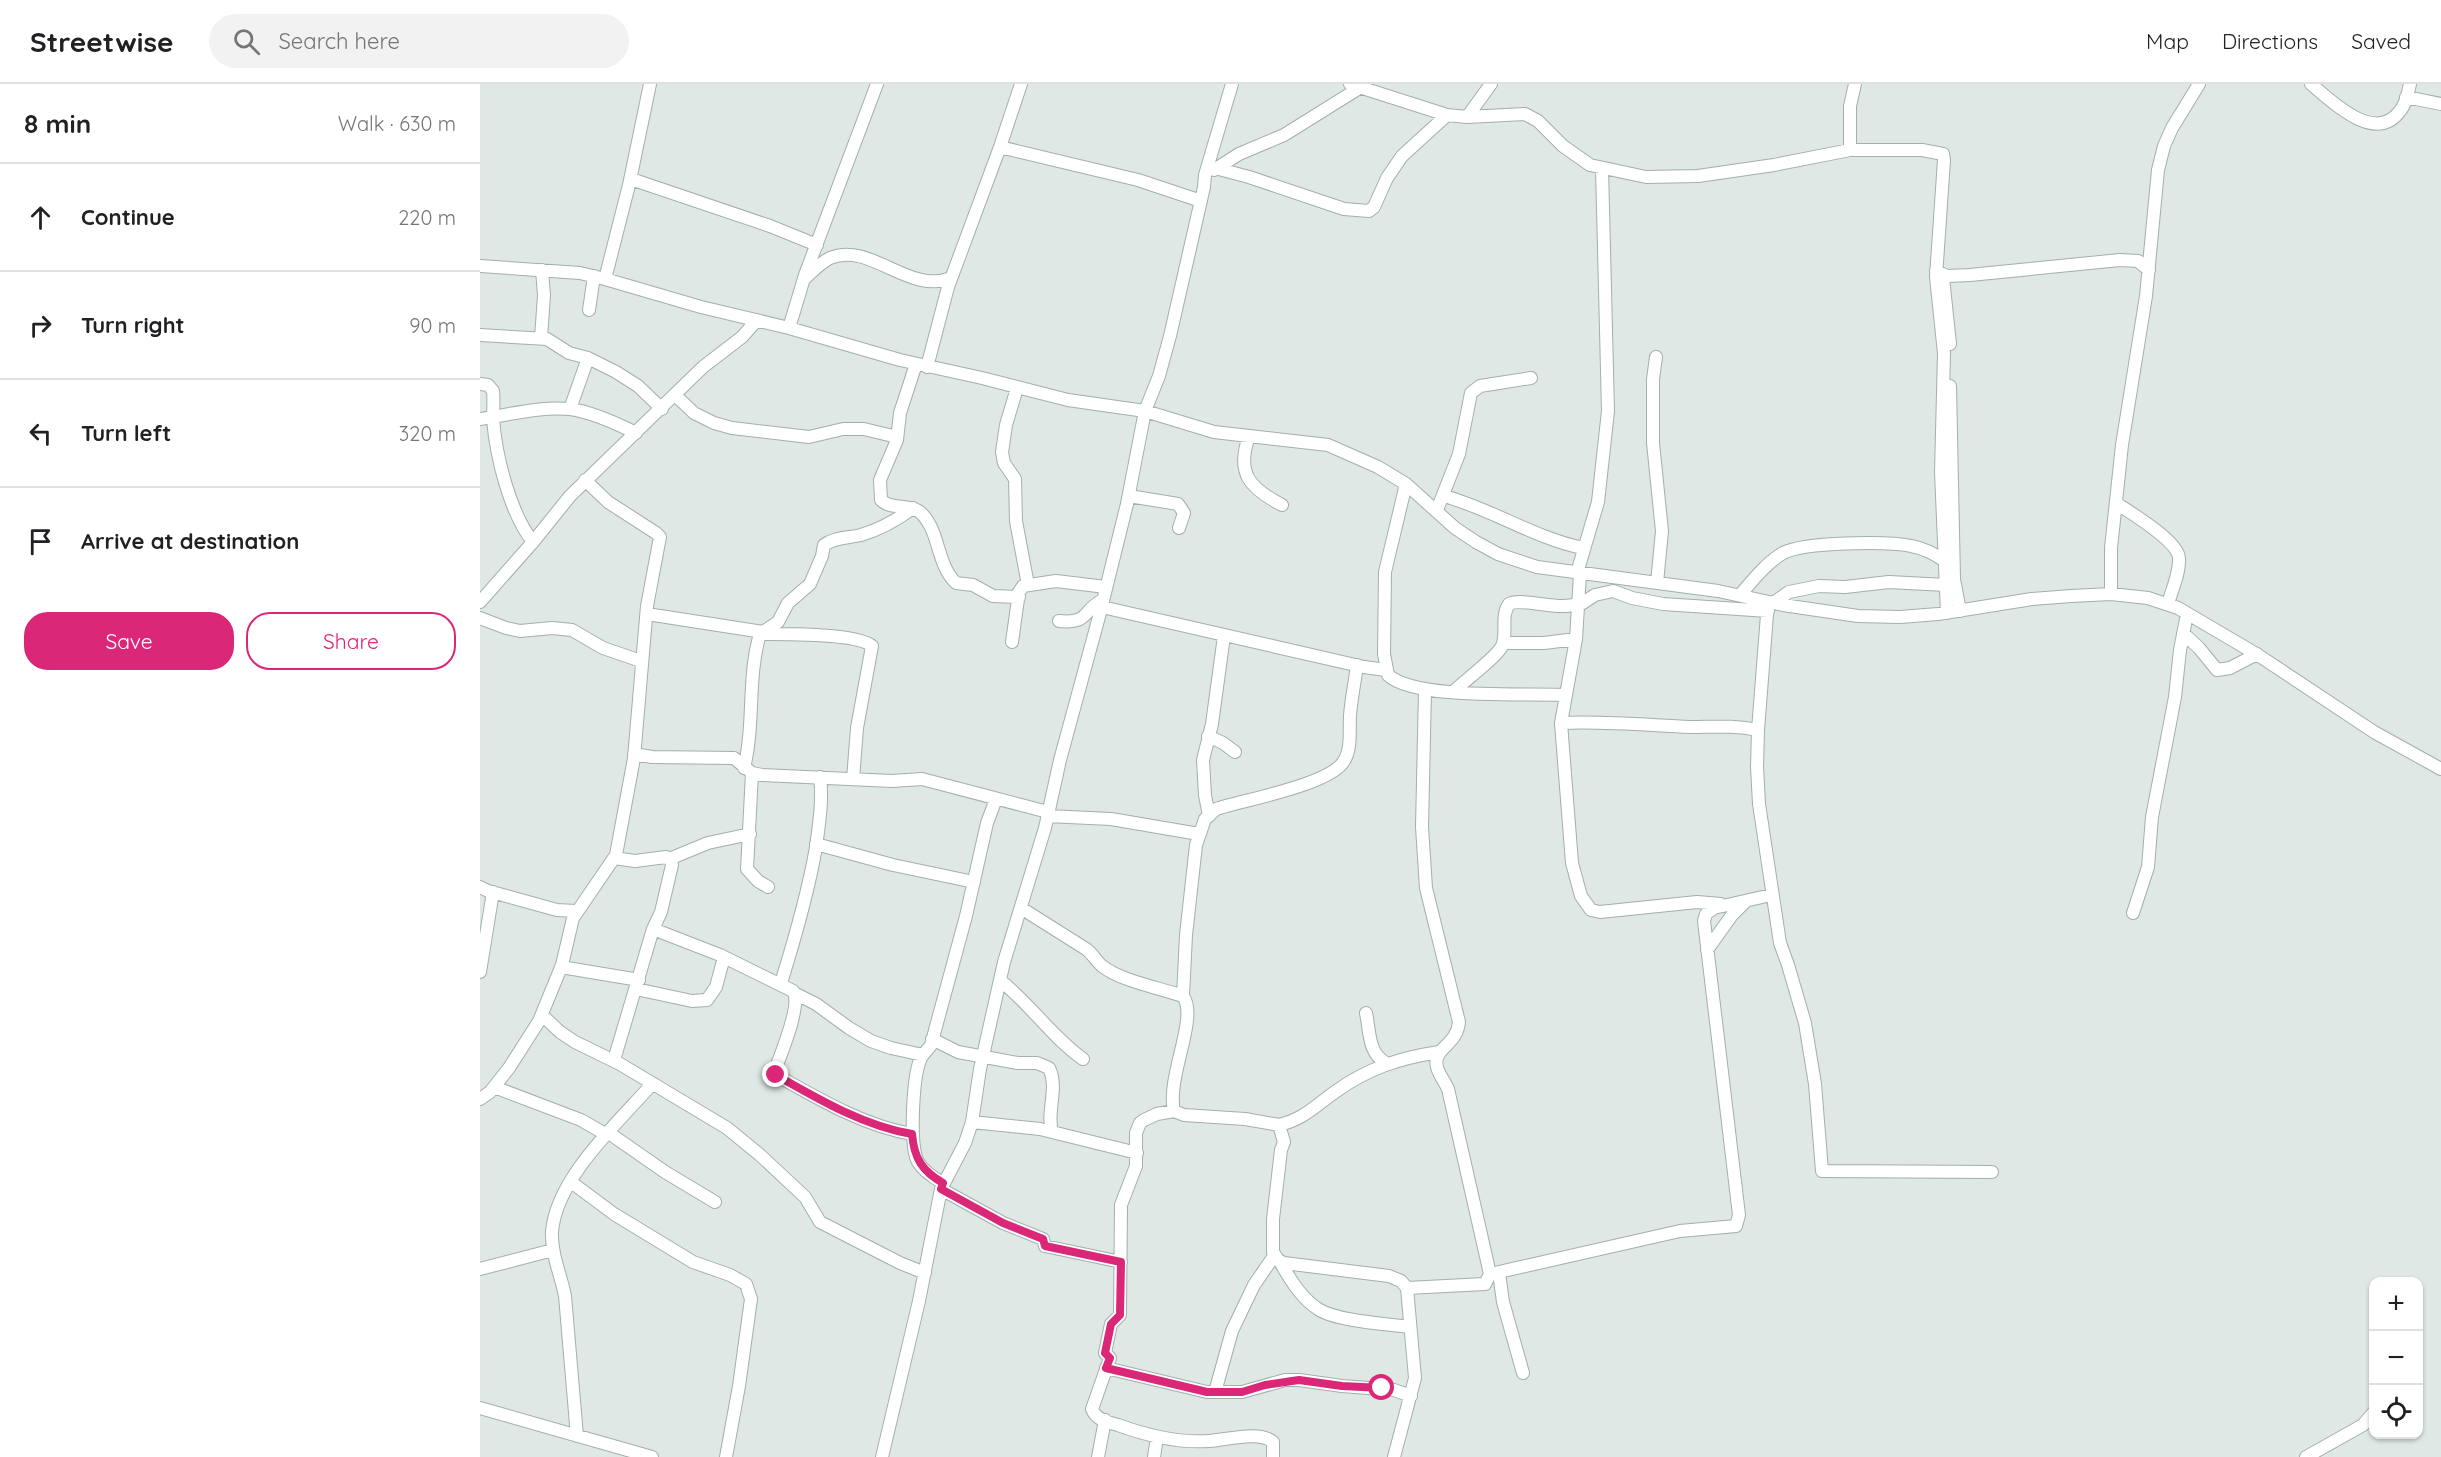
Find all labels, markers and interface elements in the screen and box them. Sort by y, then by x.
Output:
search box [209,14,629,68]
text: Streetwise [30,24,173,59]
icon: search [230,25,263,58]
text: Search here [278,27,400,55]
text: Map [2146,28,2189,54]
text: Directions [2222,28,2318,54]
text: Saved [2351,28,2411,54]
text: 8 min [24,107,91,140]
text: Walk · 630 m [338,111,456,136]
icon: ahead [24,201,57,234]
text: Continue [81,203,175,231]
text: 220 m [398,205,456,230]
icon: right [24,309,57,342]
text: Turn right [81,311,185,339]
text: 90 m [409,313,456,338]
icon: left [24,417,57,450]
text: Turn left [81,419,171,447]
text: 320 m [399,421,456,446]
icon: arrive [24,525,57,558]
text: Arrive at destination [81,527,299,555]
button: Save [24,612,234,670]
button: Share [246,612,456,670]
route end [762,1061,788,1087]
map controls [2369,1277,2423,1439]
button: + [2369,1277,2423,1331]
button: − [2369,1331,2423,1385]
route start [1368,1374,1394,1400]
button: locate [2369,1385,2423,1439]

